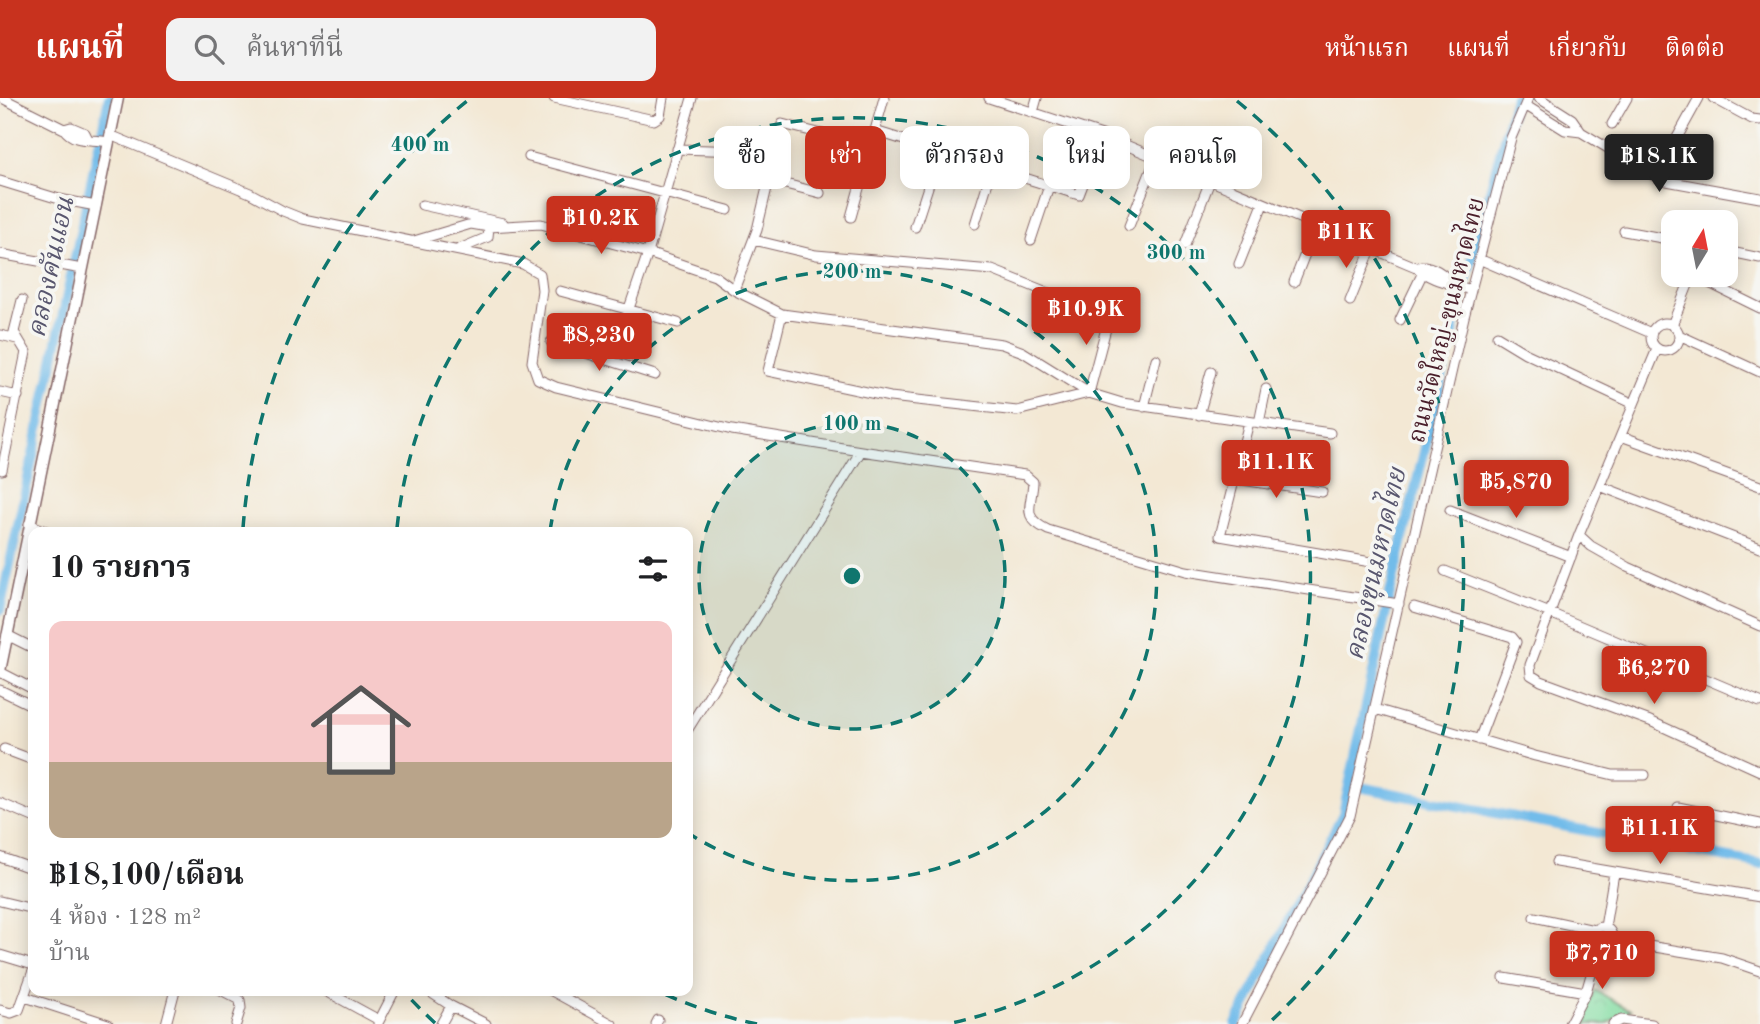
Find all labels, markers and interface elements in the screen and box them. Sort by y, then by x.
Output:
search box [166,18,656,81]
icon: search [190,30,228,68]
text: แผนที่ [35,33,124,66]
text: ค้นหาที่นี่ [246,36,343,62]
text: หน้าแรก [1325,38,1409,62]
text: แผนที่ [1447,38,1510,62]
text: เกี่ยวกับ [1548,38,1627,62]
text: ติดต่อ [1665,38,1725,62]
chip: ซื้อ [714,126,791,189]
chip: เช่า [805,126,886,189]
chip: ตัวกรอง [900,126,1029,189]
chip: ใหม่ [1043,126,1130,189]
chip: คอนโด [1144,126,1262,189]
pin: ฿18.1K [1602,134,1716,194]
text: 400 m [390,135,450,156]
text: ฿18.1K [1620,145,1698,168]
street label: ถนนวัดใหญ่-ขุนมหาดไทย [1398,193,1491,446]
water label: คลองคันแอน [22,194,80,340]
pin: ฿10.2K [544,197,658,256]
text: ฿10.2K [562,207,640,230]
north arrow [1661,210,1738,287]
map controls [1661,210,1738,287]
pin: ฿11K [1305,211,1387,270]
text: ฿11K [1317,221,1375,244]
text: 300 m [1146,243,1206,264]
text: 200 m [822,262,882,283]
pin: ฿10.9K [1029,288,1143,347]
text: ฿10.9K [1047,298,1125,321]
pin: ฿8,230 [542,314,656,373]
text: ฿8,230 [563,324,635,347]
text: 100 m [822,414,882,435]
pin: ฿11.1K [1219,440,1333,500]
text: ฿11.1K [1237,451,1315,474]
pin: ฿5,870 [1459,460,1573,520]
water label: คลองขุนมหาดไทย [1335,463,1414,663]
text: ฿5,870 [1480,471,1552,494]
icon: filters [634,550,672,588]
text: 10 รายการ [49,554,191,584]
centre of rings [840,564,864,588]
pin: ฿6,270 [1597,646,1711,706]
text: ฿6,270 [1618,657,1690,680]
icon: home [298,667,424,793]
pin: ฿11.1K [1603,806,1717,866]
text: ฿11.1K [1621,817,1699,840]
text: ฿18,100/เดือน [49,861,244,891]
text: 4 ห้อง · 128 m² [49,906,201,929]
pin: ฿7,710 [1545,932,1659,991]
text: บ้าน [49,942,90,965]
text: ฿7,710 [1566,942,1638,965]

